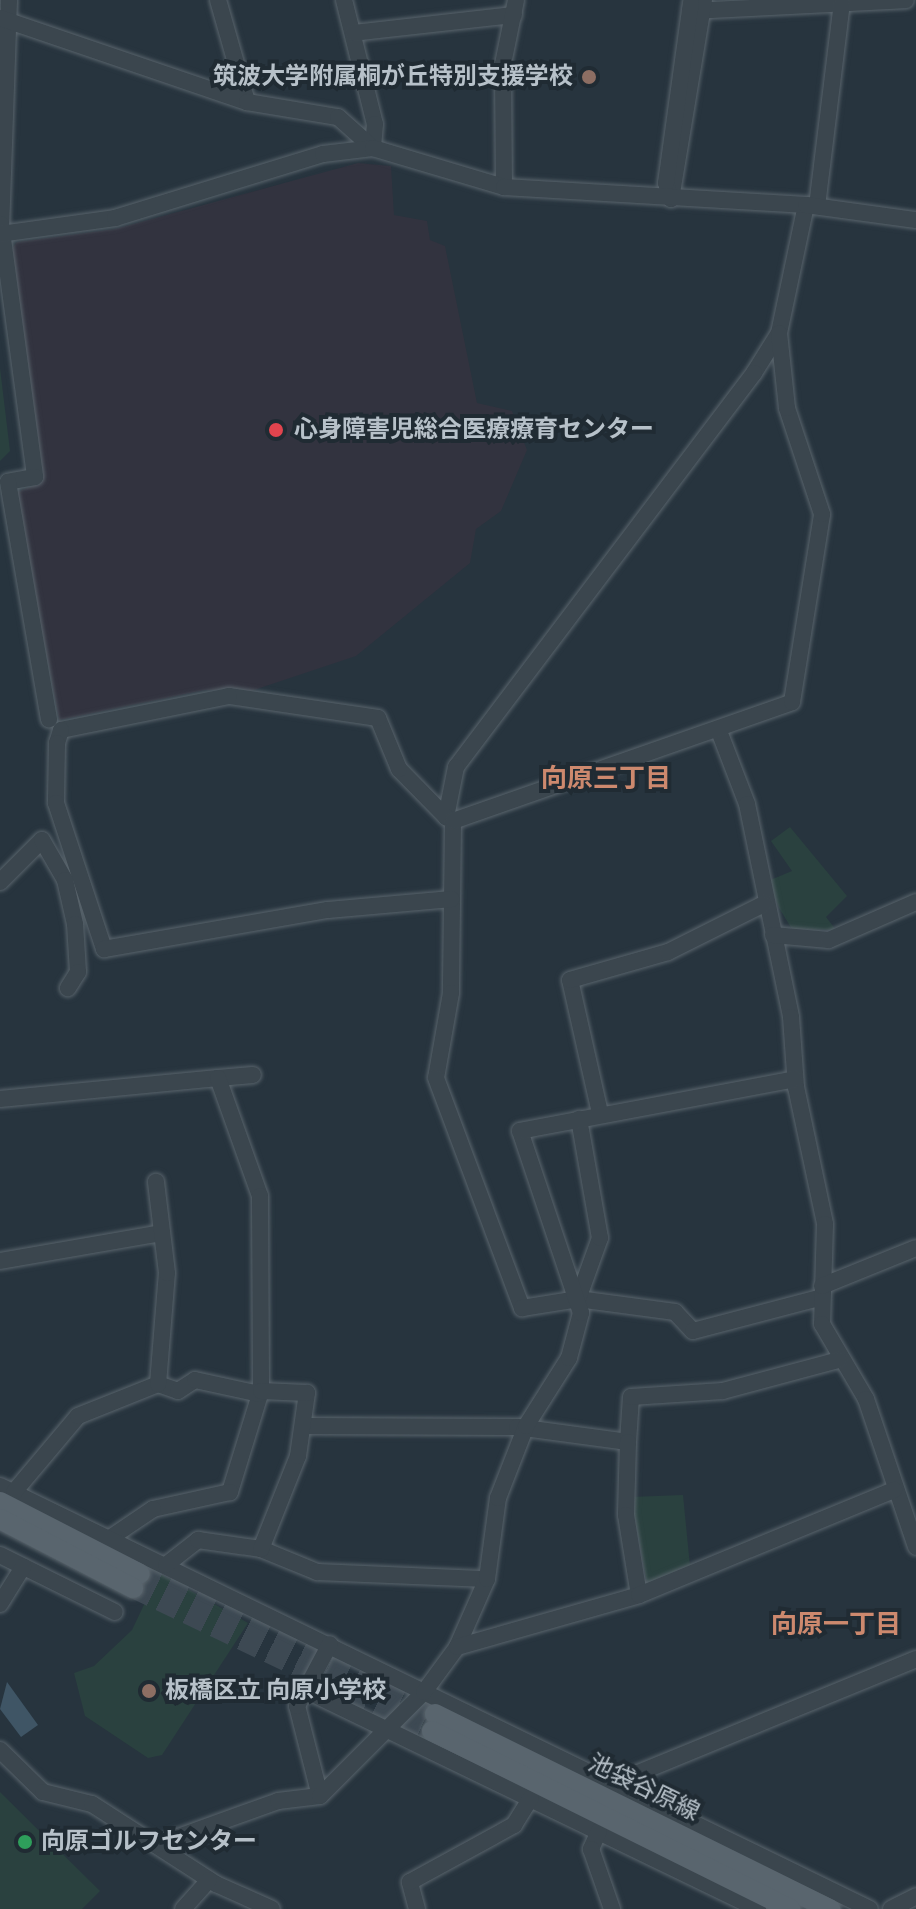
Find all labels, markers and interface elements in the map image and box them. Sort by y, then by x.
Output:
place label: 筑波大学附属桐が丘特別支援学校 [213,63,573,91]
marker: 筑波大学附属桐が丘特別支援学校 [580,68,598,86]
place label: 心身障害児総合医療療育センター [294,416,654,444]
marker: 心身障害児総合医療療育センター [265,419,287,441]
district label: 向原三丁目 [541,764,671,796]
district label: 向原一丁目 [771,1610,901,1642]
place label: 板橋区立 向原小学校 [165,1677,386,1705]
marker: 板橋区立 向原小学校 [140,1682,158,1700]
street label: 池袋谷原線 [584,1749,704,1827]
place label: 向原ゴルフセンター [41,1828,257,1856]
marker: 向原ゴルフセンター [16,1833,34,1851]

